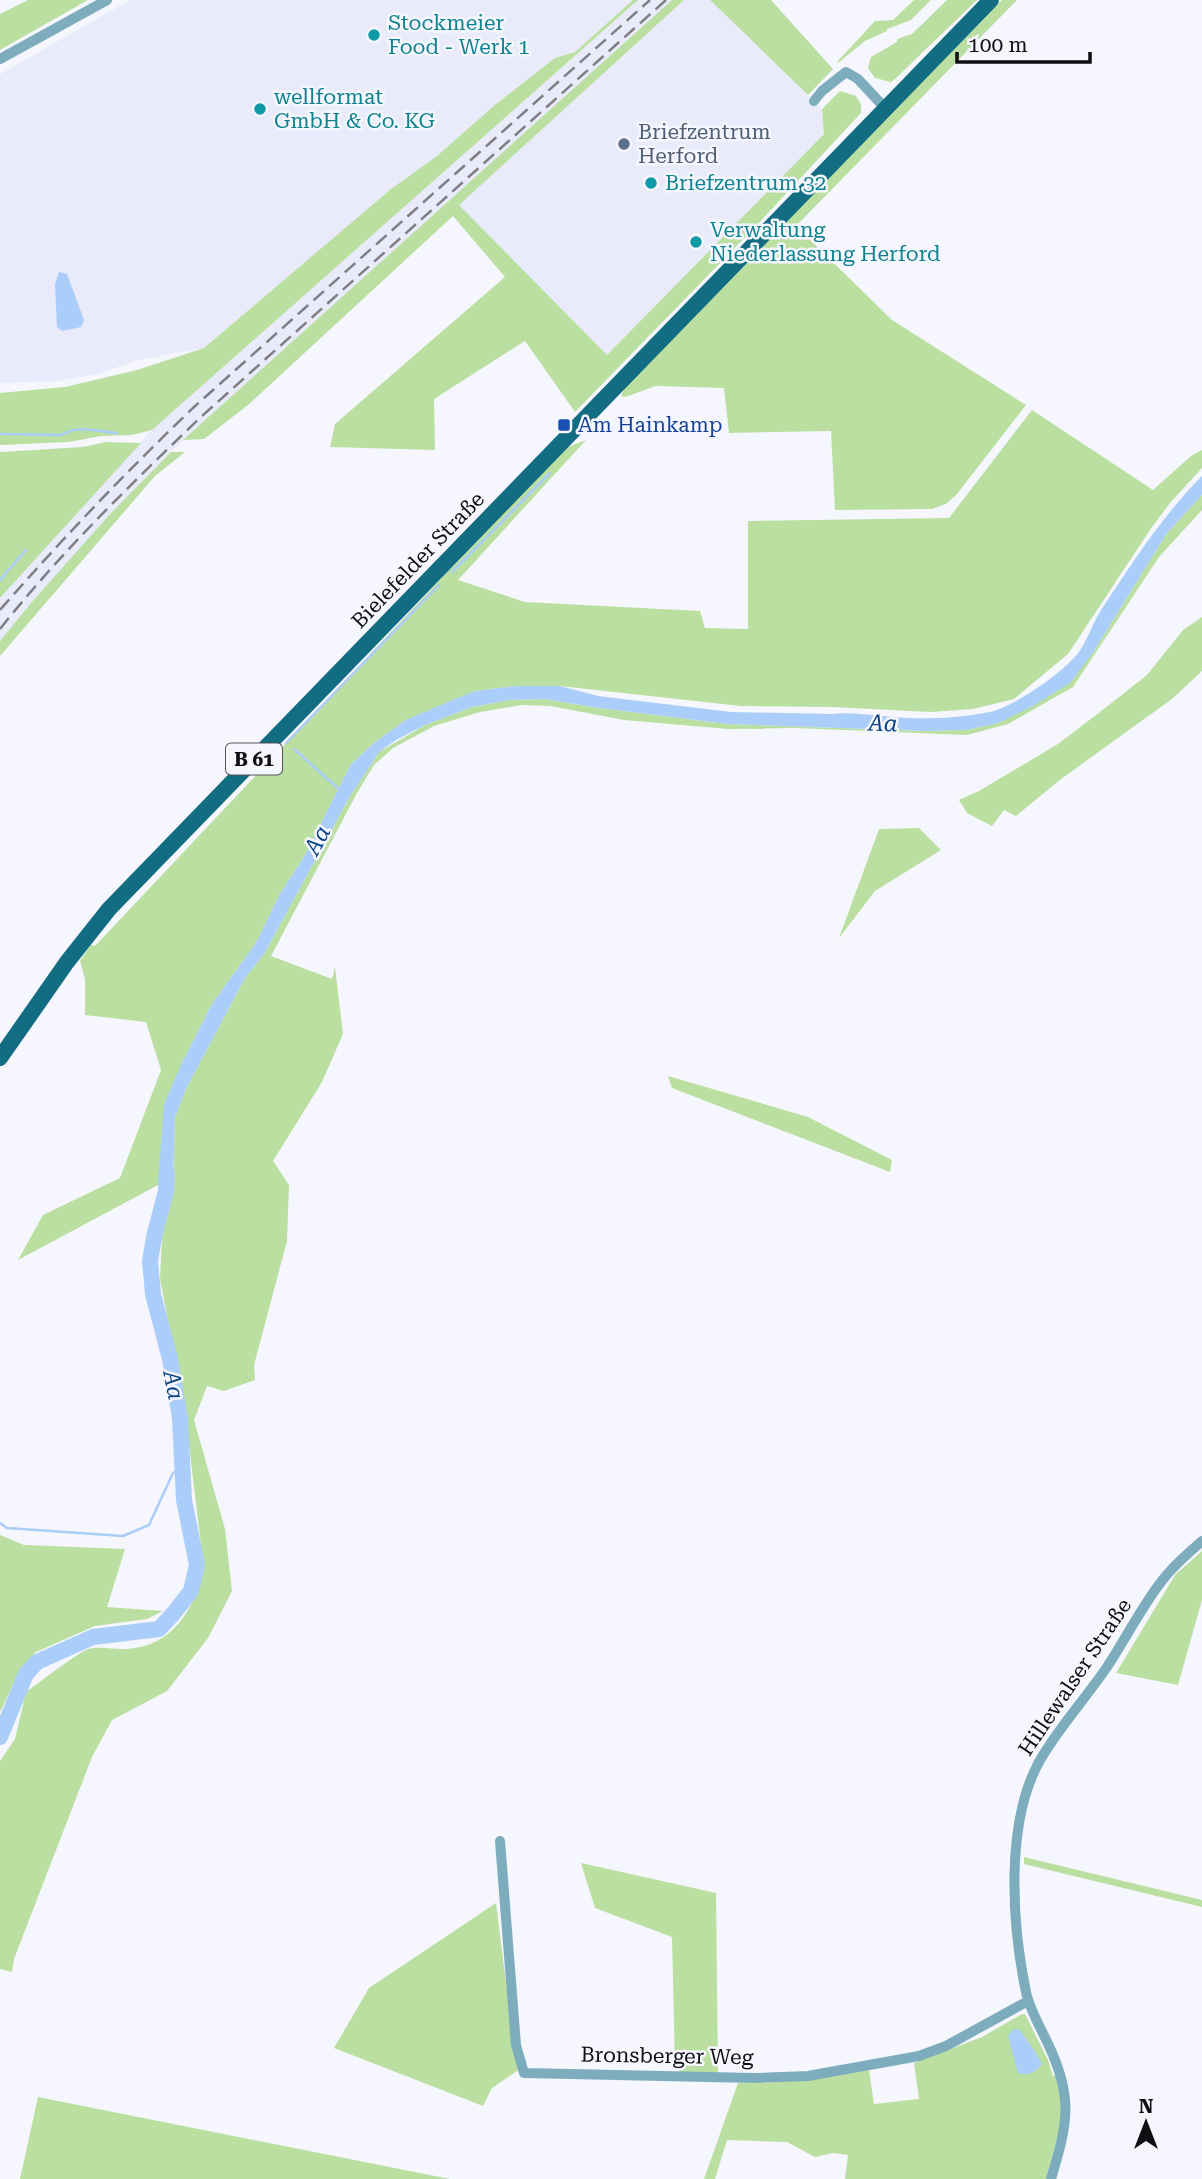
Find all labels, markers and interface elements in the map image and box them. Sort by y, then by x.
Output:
place label: Stockmeier Food - Werk 1 [388,11,530,59]
scale bar [957,21,1090,65]
marker: Stockmeier Food - Werk 1 [366,27,382,43]
text: 100 m [968,33,1028,57]
place label: wellformat GmbH & Co. KG [274,85,435,133]
marker: wellformat GmbH & Co. KG [252,101,268,117]
place label: Briefzentrum Herford [638,120,771,168]
marker: Briefzentrum Herford [616,136,632,152]
place label: Briefzentrum 32 [665,171,826,195]
marker: Briefzentrum 32 [643,175,659,191]
place label: Verwaltung Niederlassung Herford [710,218,941,266]
marker: Verwaltung Niederlassung Herford [688,234,704,250]
place label: Am Hainkamp [578,413,723,437]
marker: Am Hainkamp [556,417,572,433]
street label: Bielefelder Straße [347,487,489,633]
water label: Aa [866,709,898,738]
road number: B 61 [226,744,282,774]
water label: Aa [298,821,336,861]
water label: Aa [157,1366,190,1402]
street label: Hillewalser Straße [1014,1594,1136,1760]
street label: Bronsberger Weg [580,2042,754,2070]
north arrow [1111,2088,1181,2158]
text: N [1139,2095,1154,2118]

